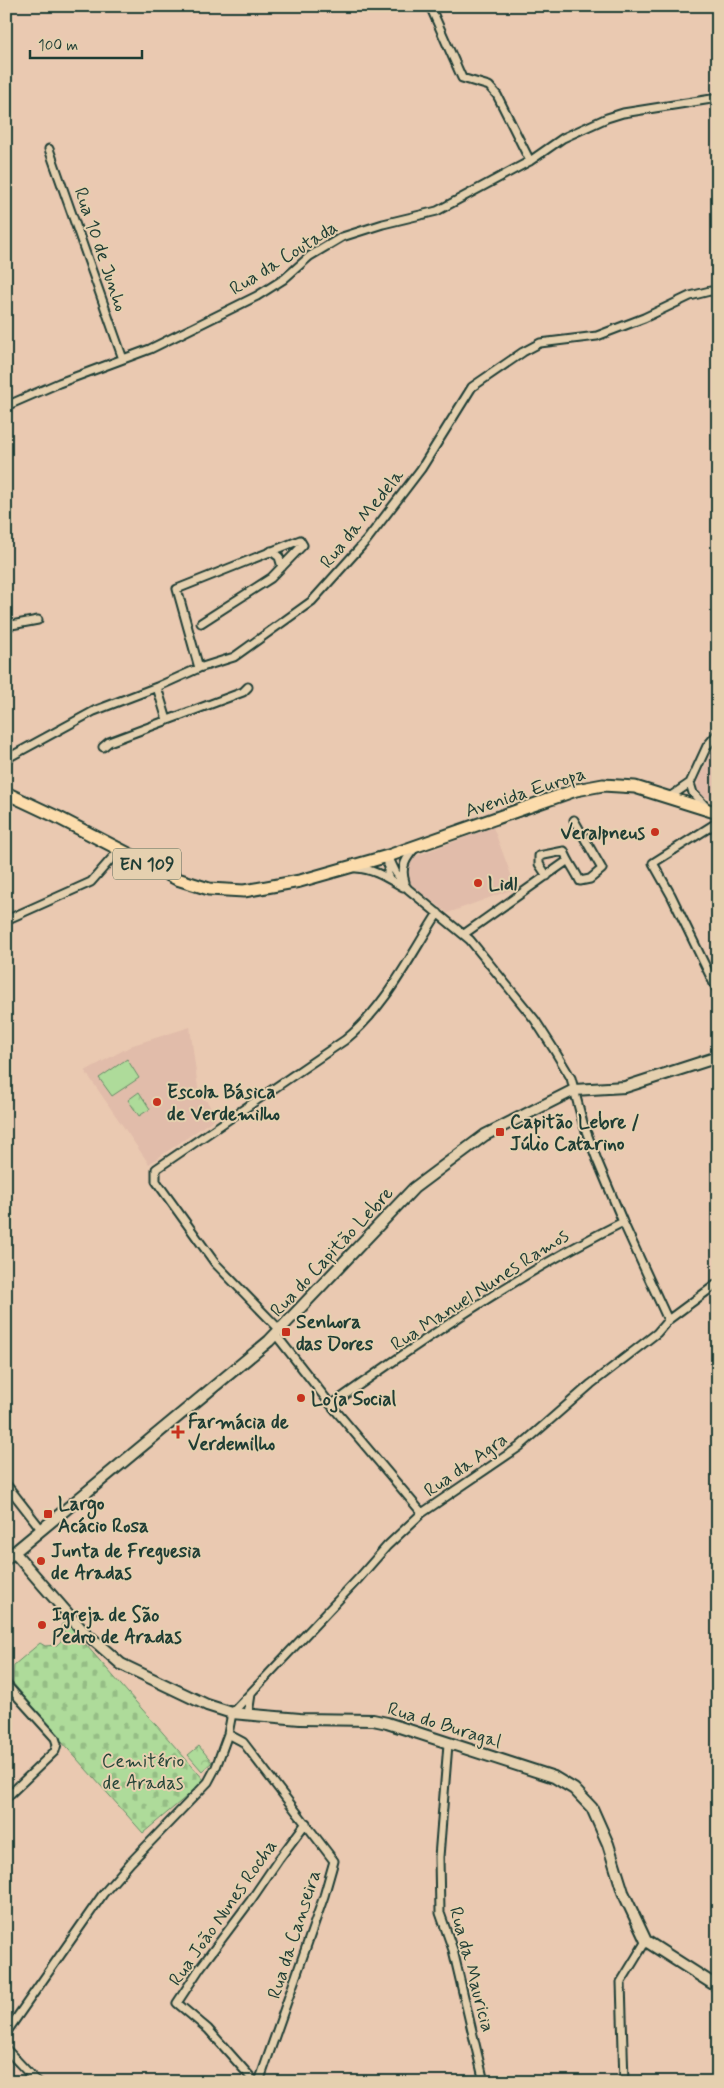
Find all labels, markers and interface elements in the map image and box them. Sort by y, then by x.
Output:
scale bar [30,28,142,60]
text: 100 m [38,36,78,56]
street label: Rua 10 de Junho [68,184,134,315]
street label: Rua da Coutada [225,215,343,301]
street label: Rua da Medela [314,464,410,574]
street label: Avenida Europa [462,761,589,824]
place label: Veralpneus [560,821,646,846]
marker: Veralpneus [649,826,661,838]
road number: EN 109 [113,849,181,880]
place label: Lidl [488,872,518,897]
marker: Lidl [472,877,484,889]
place label: Escola Básica de Verdemilho [167,1080,280,1127]
marker: Escola Básica de Verdemilho [151,1096,163,1108]
place label: Capitão Lebre / Júlio Catarino [510,1110,640,1157]
marker: Capitão Lebre / Júlio Catarino [494,1126,506,1138]
street label: Rua do Capitão Lebre [265,1181,399,1323]
street label: Rua Manuel Nunes Ramos [386,1223,574,1357]
place label: Senhora das Dores [296,1310,374,1357]
marker: Senhora das Dores [280,1326,292,1338]
place label: Loja Social [311,1387,396,1413]
marker: Loja Social [295,1392,307,1404]
place label: Farmácia de Verdemilho [188,1410,289,1457]
marker: Farmácia de Verdemilho [172,1426,184,1438]
street label: Rua da Agra [419,1427,513,1504]
place label: Largo Acácio Rosa [58,1492,149,1539]
marker: Largo Acácio Rosa [42,1508,54,1520]
place label: Junta de Freguesia de Aradas [51,1539,201,1586]
marker: Junta de Freguesia de Aradas [35,1555,47,1567]
place label: Igreja de São Pedro de Aradas [52,1603,182,1650]
marker: Igreja de São Pedro de Aradas [36,1619,48,1631]
street label: Rua do Buragal [384,1696,505,1756]
park label: Cemitério de Aradas [102,1749,184,1796]
street label: Rua João Nunes Rocha [163,1835,283,1991]
street label: Rua da Canseira [262,1867,327,2002]
street label: Rua da Mauricia [443,1904,500,2035]

